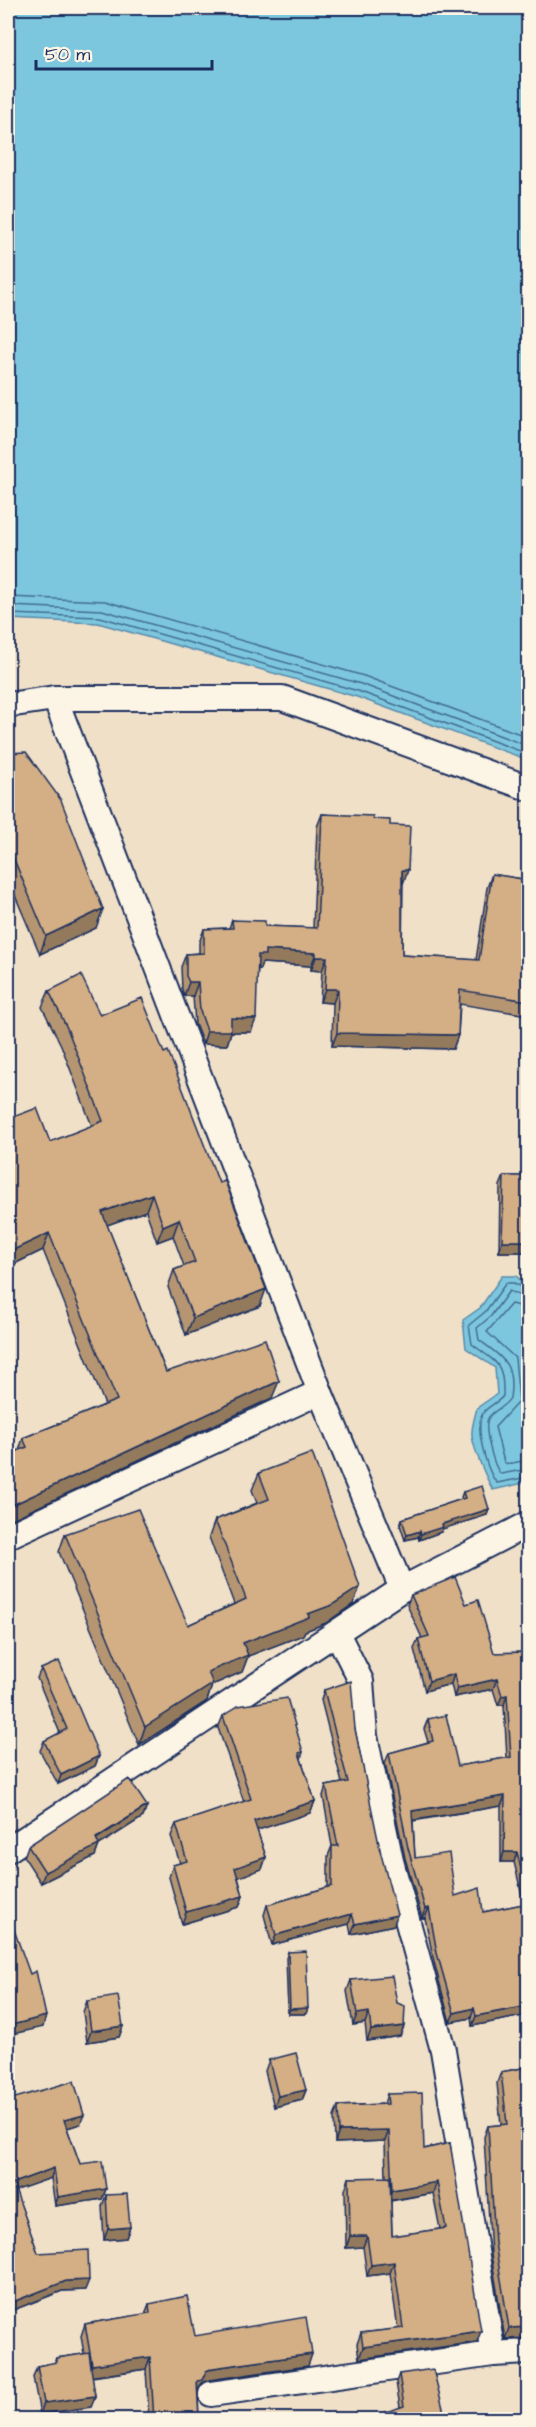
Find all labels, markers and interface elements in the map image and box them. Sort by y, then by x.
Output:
scale bar [36,33,212,71]
text: 50 m [45,42,90,67]

